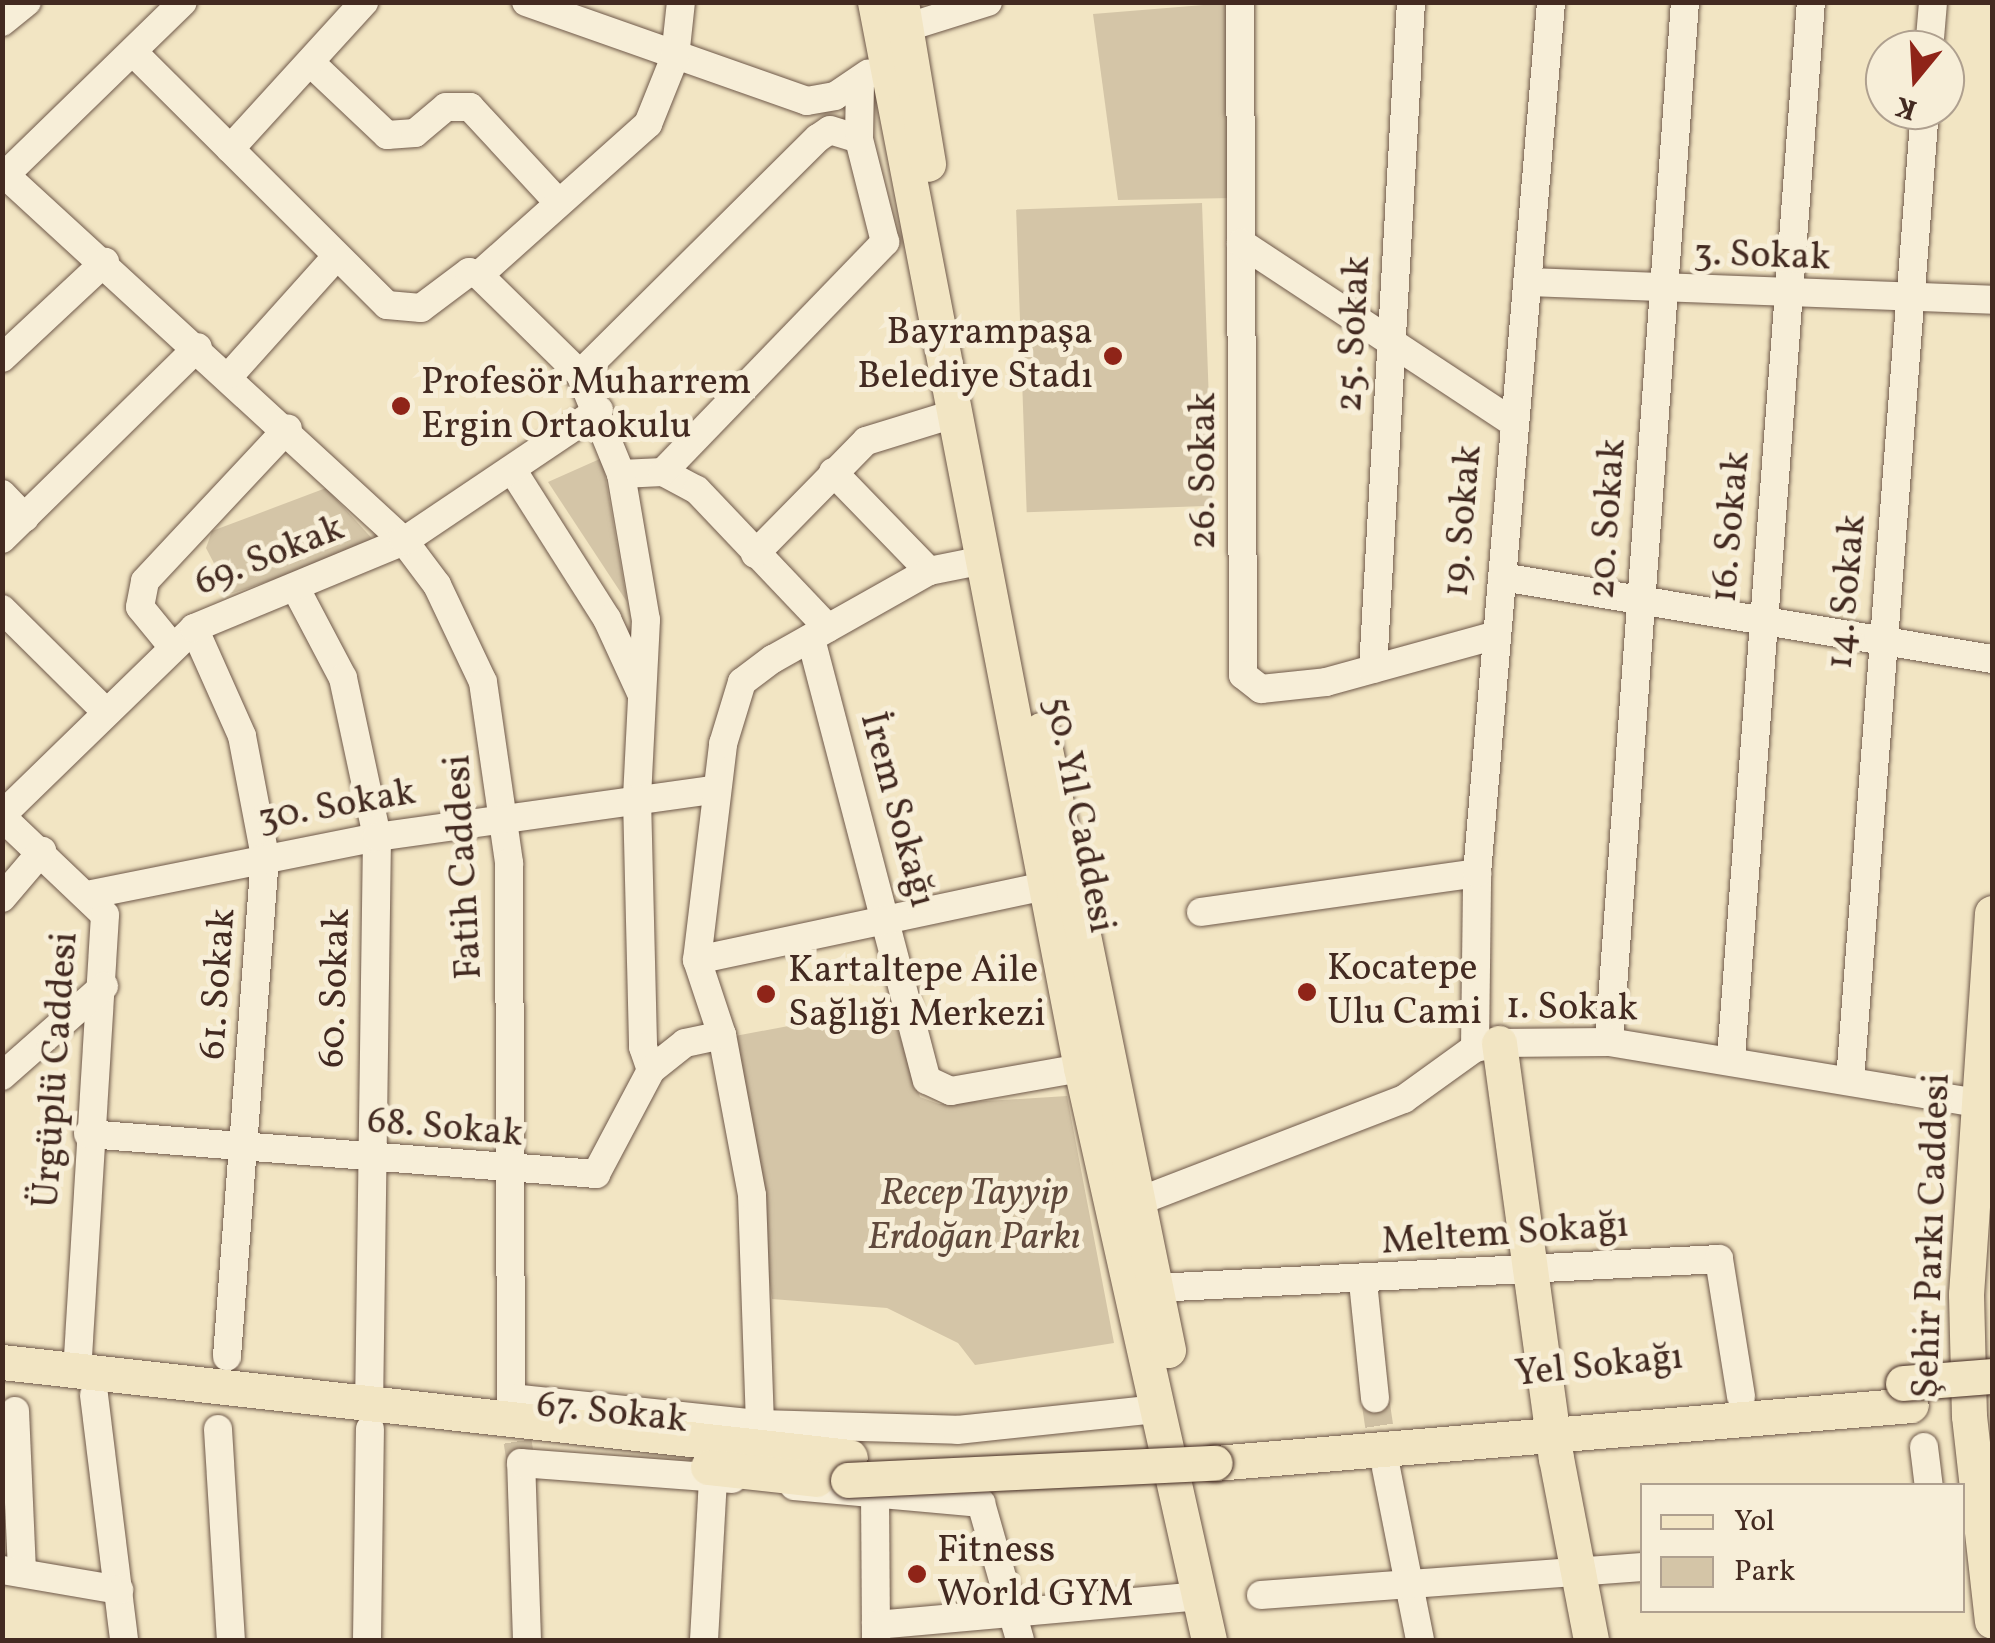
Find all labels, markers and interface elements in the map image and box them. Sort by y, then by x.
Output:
north arrow [1865,30,1965,130]
text: K [1891,85,1922,129]
street label: 3. Sokak [1693,232,1831,282]
street label: 25. Sokak [1328,255,1382,413]
place label: Bayrampaşa Belediye Stadı [857,311,1093,400]
marker: Bayrampaşa Belediye Stadı [1102,345,1124,367]
place label: Profesör Muharrem Ergin Ortaokulu [421,361,751,450]
street label: 26. Sokak [1182,392,1228,550]
marker: Profesör Muharrem Ergin Ortaokulu [390,395,412,417]
street label: 20. Sokak [1581,437,1637,601]
street label: 19. Sokak [1435,443,1493,599]
street label: 16. Sokak [1703,449,1761,605]
street label: 69. Sokak [189,507,351,607]
street label: 14. Sokak [1819,513,1877,671]
street label: 50. Yıl Caddesi [1033,693,1123,937]
street label: İrem Sokağı [848,708,944,912]
street label: Fatih Caddesi [436,753,494,981]
street label: 30. Sokak [255,771,419,843]
street label: 61. Sokak [191,907,247,1061]
street label: 60. Sokak [310,907,362,1069]
street label: Ürgüplü Caddesi [25,930,89,1210]
place label: Kocatepe Ulu Cami [1327,947,1482,1036]
place label: Kartaltepe Aile Sağlığı Merkezi [788,949,1046,1038]
marker: Kartaltepe Aile Sağlığı Merkezi [753,981,779,1007]
marker: Kocatepe Ulu Cami [1296,981,1318,1003]
street label: 1. Sokak [1505,985,1639,1033]
street label: Şehir Parkı Caddesi [1905,1073,1961,1399]
street label: 68. Sokak [365,1099,525,1159]
park label: Recep Tayyip Erdoğan Parkı [868,1172,1080,1262]
street label: Meltem Sokağı [1380,1204,1630,1266]
street label: Yel Sokağı [1513,1336,1685,1398]
street label: 67. Sokak [534,1383,690,1445]
legend [1640,1483,1965,1613]
text: Yol [1734,1501,1775,1543]
place label: Fitness World GYM [937,1529,1133,1618]
text: Park [1734,1551,1795,1593]
marker: Fitness World GYM [906,1563,928,1585]

